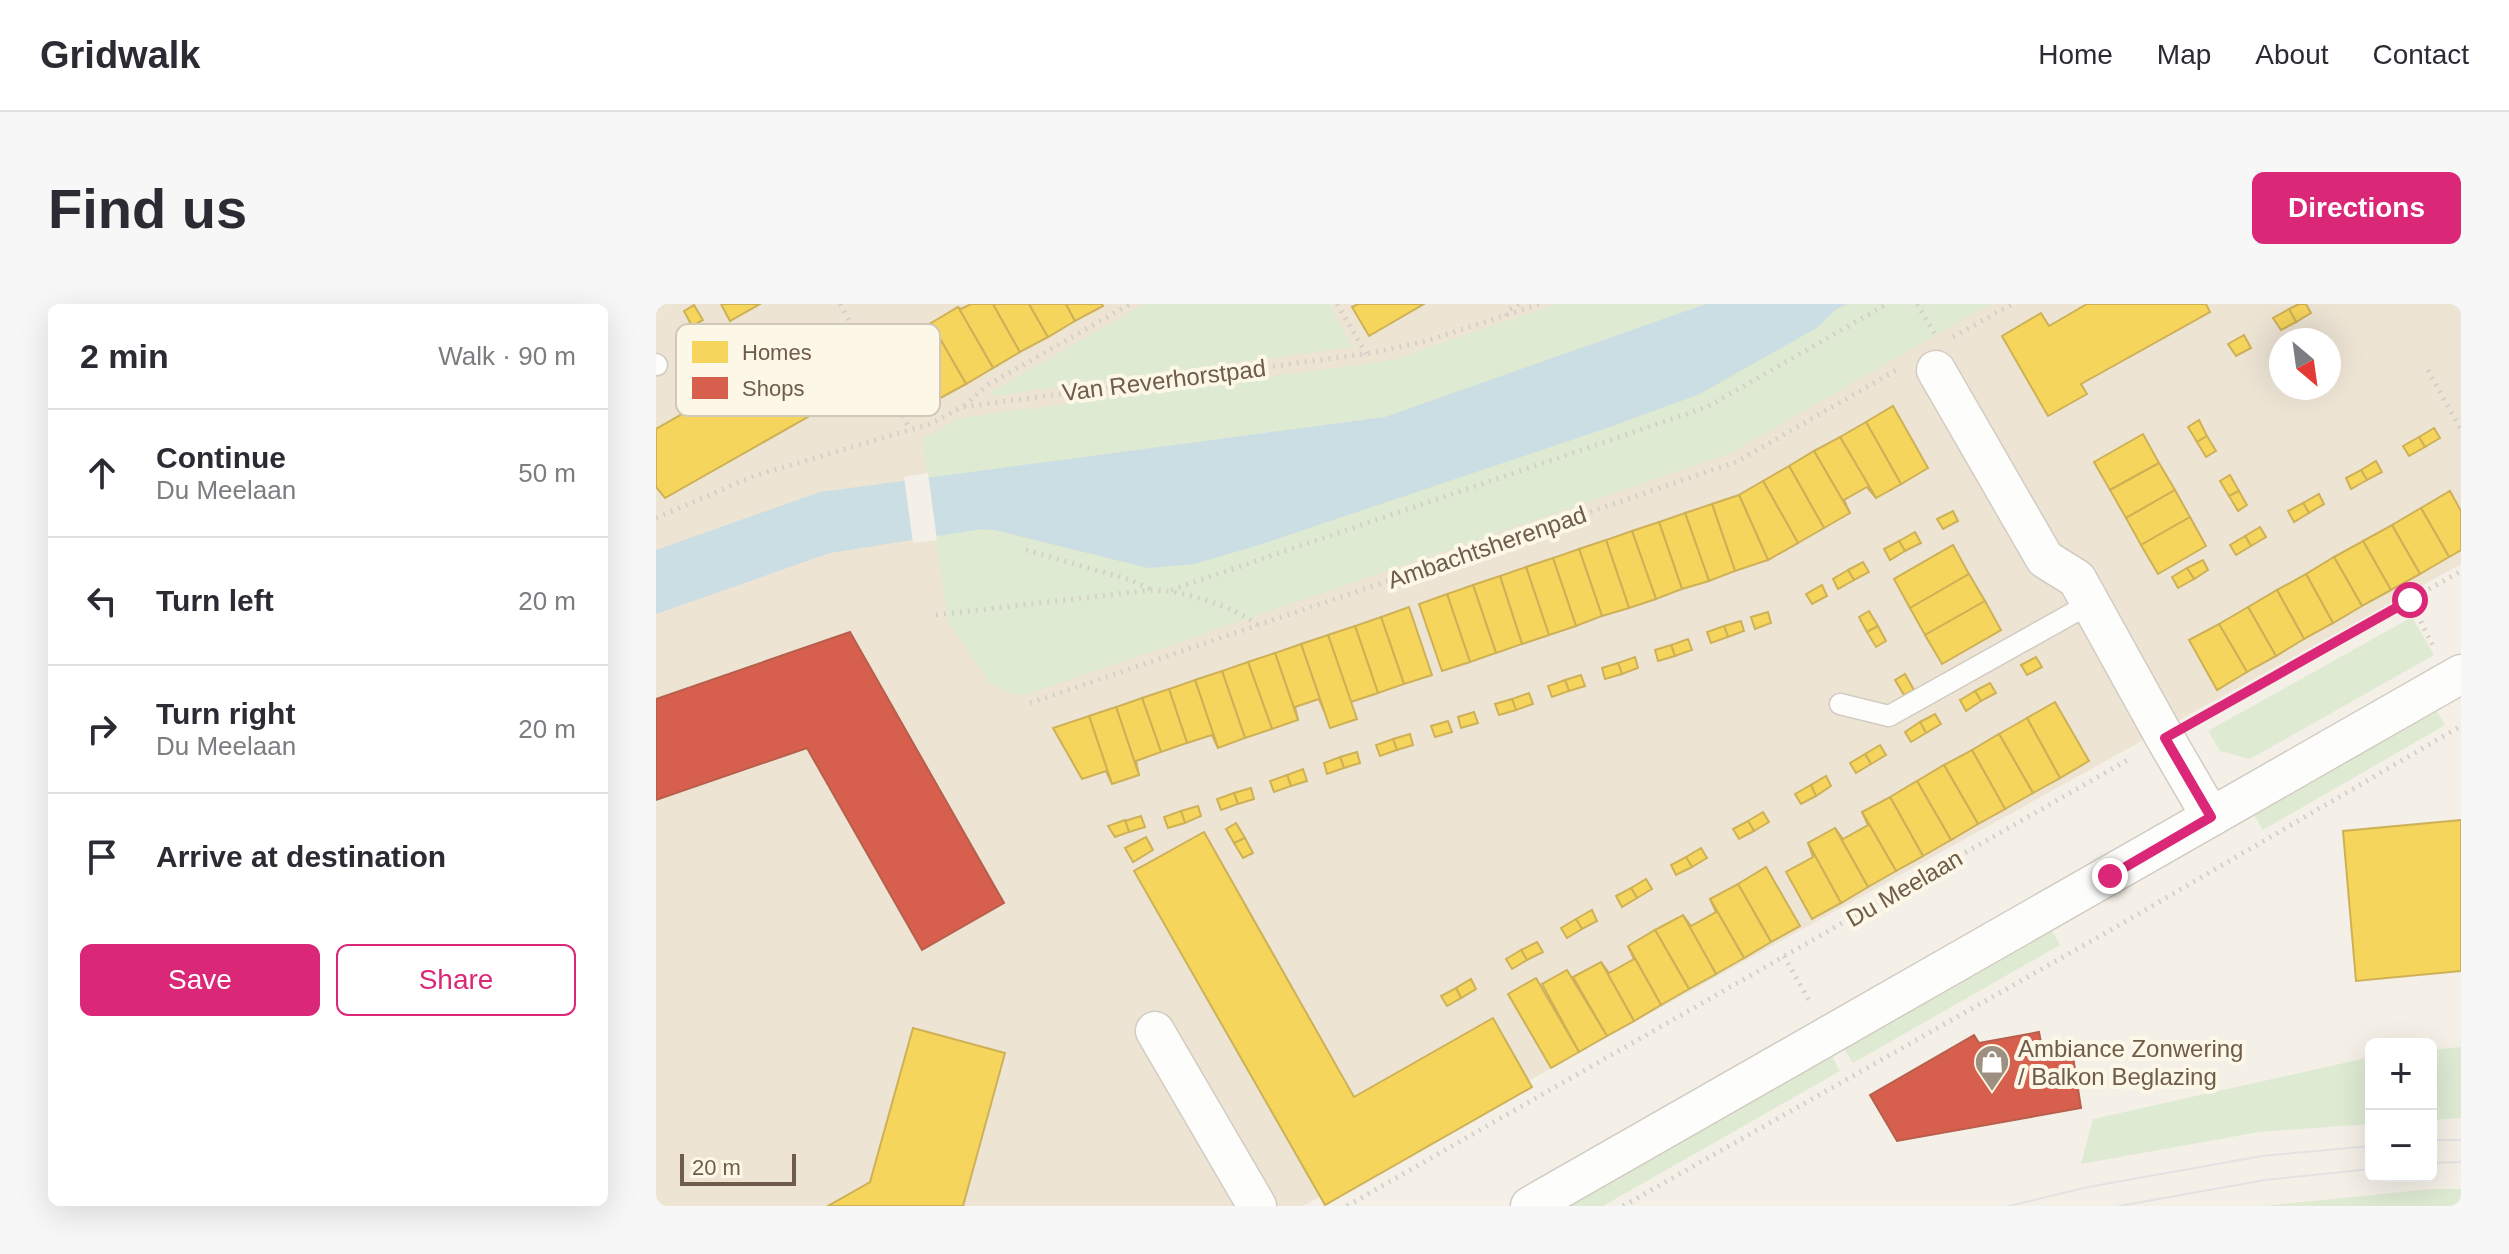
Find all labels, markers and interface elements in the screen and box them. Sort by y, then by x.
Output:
text: Gridwalk [40,34,201,76]
text: Home [2038,39,2113,70]
text: Map [2157,39,2211,70]
text: About [2255,39,2329,70]
text: Contact [2373,39,2469,70]
button: Directions [2252,172,2461,244]
text: Find us [48,177,247,240]
legend [676,324,940,416]
north arrow [2269,328,2341,400]
text: 2 min [80,337,169,375]
text: Homes [742,340,812,365]
text: Walk · 90 m [438,341,576,371]
street label: Van Reverhorstpad [1061,354,1267,406]
text: Shops [742,376,804,401]
text: Continue [156,441,286,474]
icon: ahead [80,451,124,495]
text: 50 m [518,458,576,488]
text: Du Meelaan [156,475,296,505]
street label: Ambachtsherenpad [1384,500,1590,594]
icon: left [80,579,124,623]
route start [2392,582,2428,618]
text: Turn left [156,584,274,617]
text: 20 m [518,586,576,616]
text: Turn right [156,697,295,730]
icon: right [80,707,124,751]
text: 20 m [518,714,576,744]
text: Du Meelaan [156,731,296,761]
icon: arrive [80,835,124,879]
text: Arrive at destination [156,840,446,873]
street label: Du Meelaan [1841,844,1967,932]
route end [2092,858,2128,894]
button: Save [80,944,320,1016]
button: Share [336,944,576,1016]
place label: Ambiance Zonwering / Balkon Beglazing [2018,1035,2243,1090]
map controls [2365,1038,2437,1182]
button: + [2365,1038,2437,1110]
shop icon: Ambiance Zonwering / Balkon Beglazing [1973,1043,2011,1093]
button: − [2365,1110,2437,1182]
scale bar [680,1150,796,1186]
text: 20 m [692,1155,741,1180]

